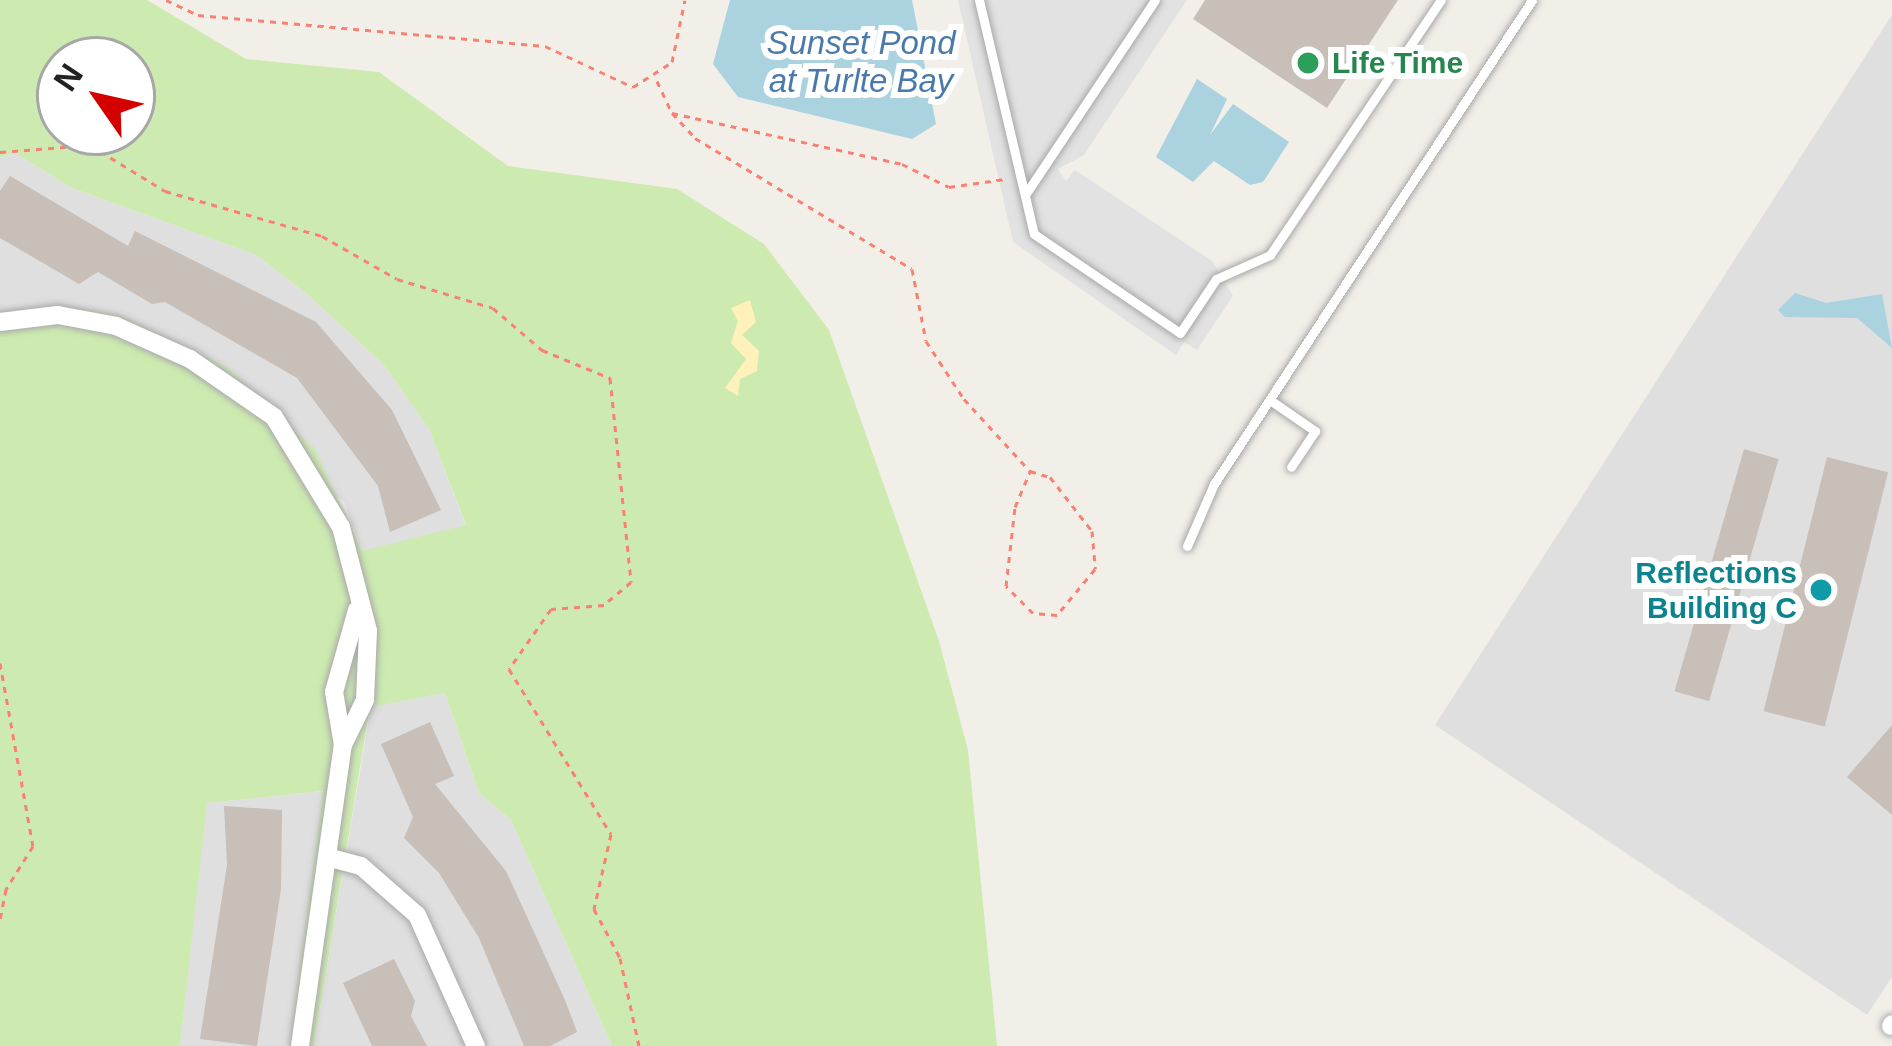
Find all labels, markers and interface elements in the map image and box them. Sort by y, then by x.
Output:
water label: Sunset Pond at Turlte Bay [767,23,955,101]
north arrow [36,36,156,156]
place label: Life Time [1332,45,1463,81]
marker: Life Time [1295,50,1321,76]
text: N [46,57,90,97]
place label: Reflections Building C [1635,555,1797,626]
marker: Reflections Building C [1808,577,1834,603]

